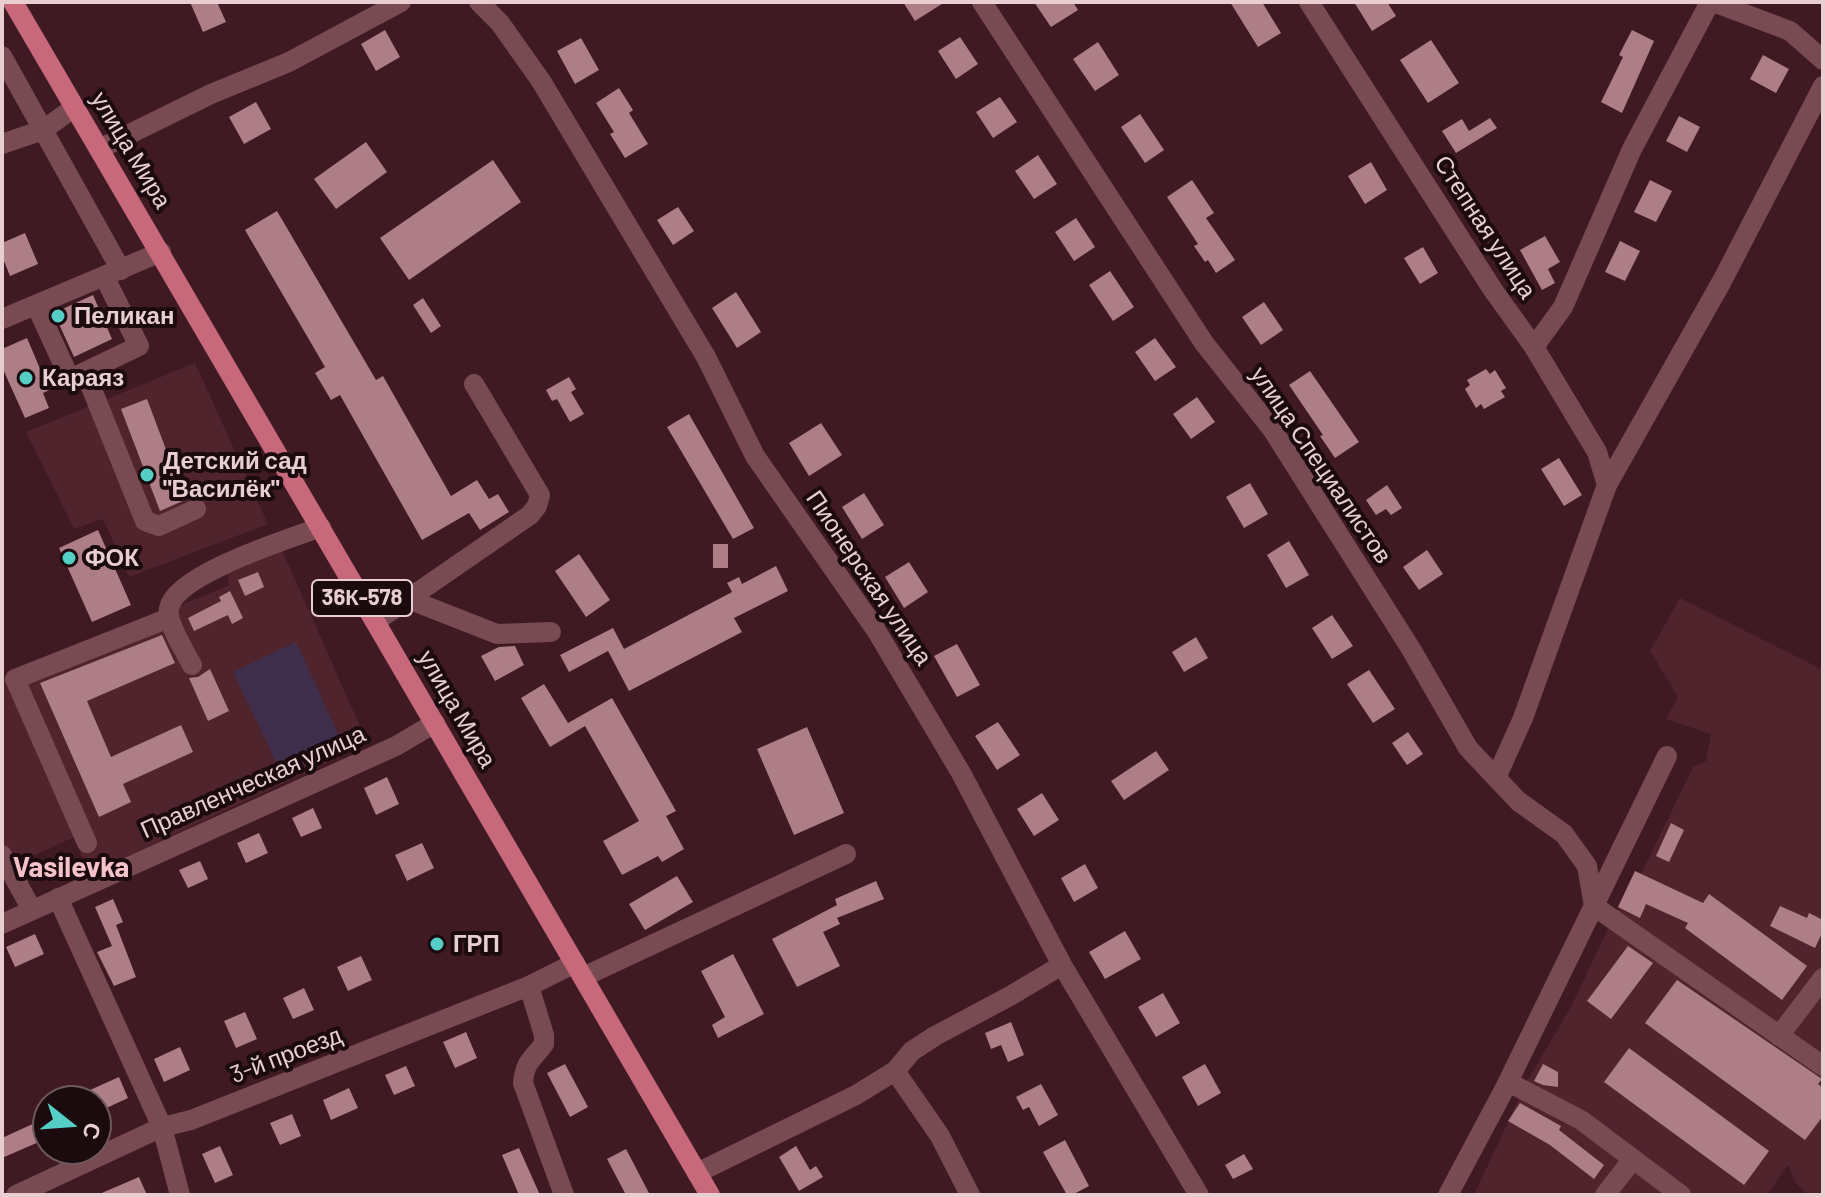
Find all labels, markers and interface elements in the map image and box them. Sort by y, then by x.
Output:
street label: улица Мира [85,86,177,214]
street label: Степная улица [1428,150,1542,304]
place label: Пеликан [74,302,174,330]
marker: Пеликан [49,307,67,325]
street label: улица Специалистов [1244,361,1398,569]
place label: Караяз [42,364,124,392]
marker: Караяз [17,369,35,387]
place label: Детский сад "Василёк" [163,447,307,503]
marker: Детский сад "Василёк" [138,466,156,484]
street label: Пионерская улица [800,485,938,671]
place label: ФОК [85,544,139,572]
marker: ФОК [60,549,78,567]
road number: 36К-578 [312,580,412,616]
street label: улица Мира [412,645,502,773]
street label: Правленческая улица [136,719,370,845]
district label: Vasilevka [13,851,129,885]
place label: ГРП [453,930,500,958]
marker: ГРП [428,935,446,953]
street label: 3-й проезд [226,1021,346,1089]
north arrow [32,1085,112,1165]
text: С [78,1120,108,1143]

